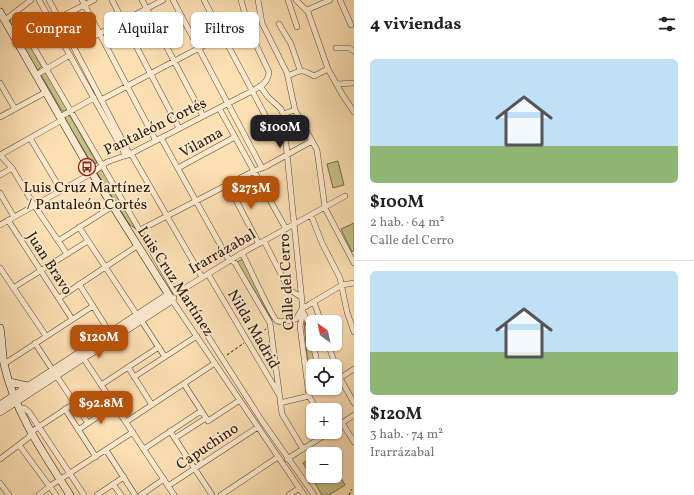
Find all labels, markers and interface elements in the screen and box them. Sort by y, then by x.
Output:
chip: Comprar [12,12,96,48]
chip: Alquilar [104,12,183,48]
chip: Filtros [191,12,259,48]
text: 4 viviendas [370,13,461,36]
icon: filters [656,13,678,35]
icon: home [488,85,560,157]
street label: Pantaleón Cortés [101,93,211,161]
pin: $100M [252,115,308,149]
text: $100M [259,119,301,137]
street label: Vilama [176,123,227,164]
bus stop icon: Luis Cruz Martínez / Pantaleón Cortés [77,157,97,177]
pin: $273M [223,176,279,210]
place label: Luis Cruz Martínez / Pantaleón Cortés [24,178,150,216]
text: $273M [231,180,271,198]
text: $100M [370,191,424,214]
text: 2 hab. · 64 m² [370,214,444,232]
street label: Luis Cruz Martínez [131,223,218,341]
street label: Irarrázabal [185,225,260,280]
street label: Juan Bravo [21,228,77,299]
text: Calle del Cerro [370,232,454,250]
street label: Calle del Cerro [274,233,301,331]
street label: Nilda Madrid [222,286,284,373]
icon: home [488,297,560,369]
north arrow [306,315,342,351]
map controls [306,315,342,483]
pin: $120M [71,325,127,359]
text: $120M [79,329,119,347]
button: locate [306,359,342,395]
pin: $92.8M [68,391,134,425]
text: $92.8M [79,395,123,413]
button: + [306,403,342,439]
text: $120M [370,403,422,426]
street label: Capuchino [173,419,243,476]
text: 3 hab. · 74 m² [370,426,443,444]
text: Irarrázabal [370,444,434,462]
button: − [306,447,342,483]

